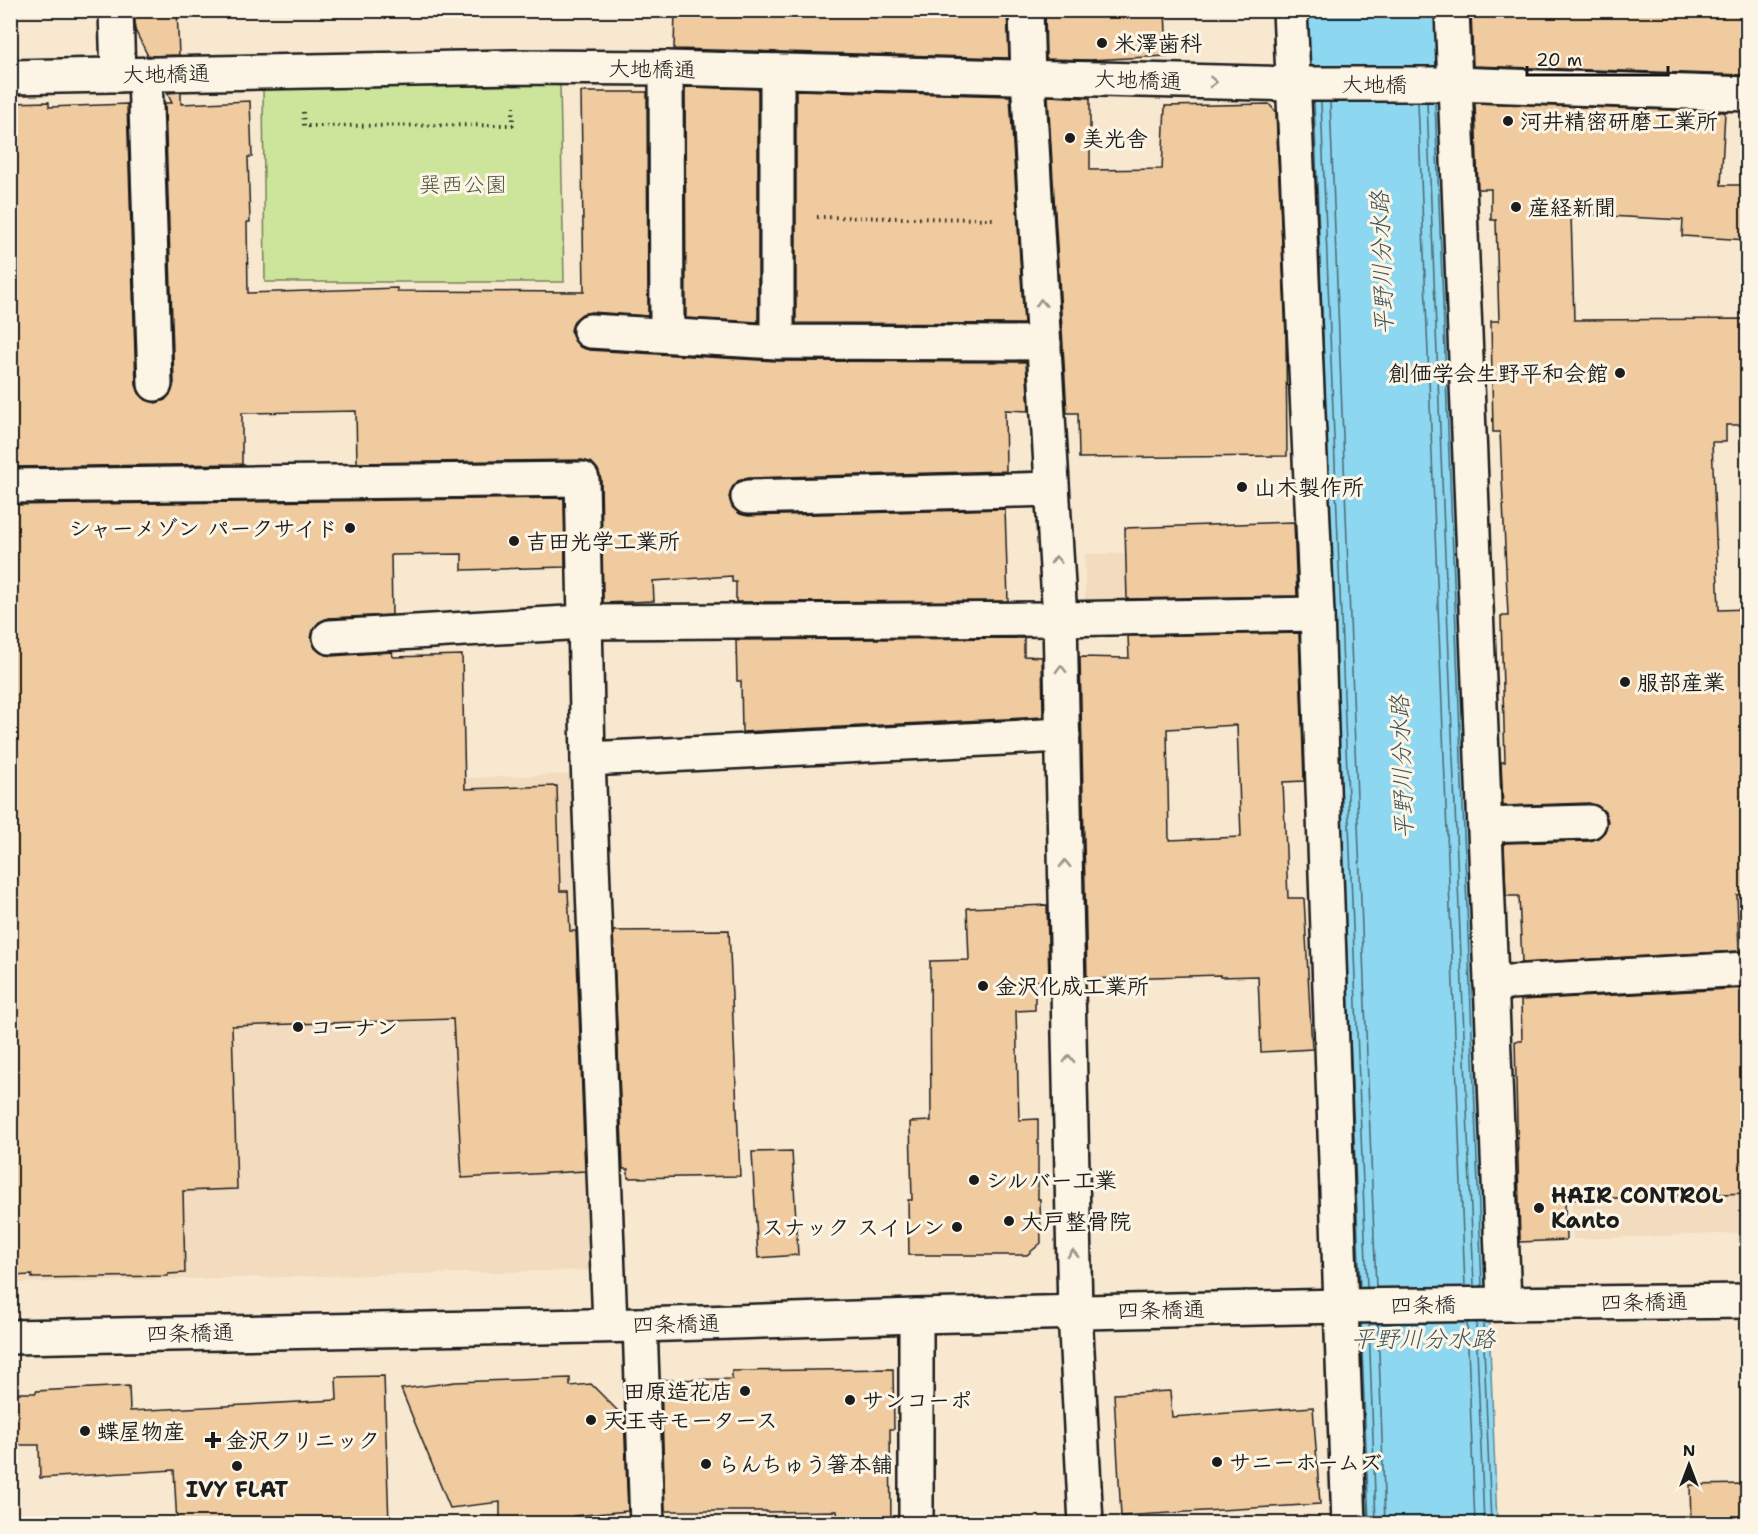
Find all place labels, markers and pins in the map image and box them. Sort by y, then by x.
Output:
place label: 米澤歯科 [1114,29,1202,58]
marker: 米澤歯科 [1095,36,1109,50]
place label: 河井精密研磨工業所 [1520,107,1718,136]
marker: 河井精密研磨工業所 [1501,114,1515,128]
place label: 美光舎 [1082,124,1148,153]
marker: 美光舎 [1063,131,1077,145]
place label: 産経新聞 [1528,193,1616,222]
marker: 産経新聞 [1509,200,1523,214]
place label: 創価学会生野平和会館 [1388,359,1608,388]
marker: 創価学会生野平和会館 [1613,366,1627,380]
place label: 山木製作所 [1254,473,1364,502]
marker: 山木製作所 [1235,480,1249,494]
place label: シャーメゾン パークサイド [69,514,338,543]
marker: シャーメゾン パークサイド [343,521,357,535]
place label: 吉田光学工業所 [526,527,680,556]
marker: 吉田光学工業所 [507,534,521,548]
place label: 服部産業 [1637,668,1725,697]
marker: 服部産業 [1618,675,1632,689]
place label: 金沢化成工業所 [995,972,1149,1001]
marker: 金沢化成工業所 [976,979,990,993]
place label: コーナン [310,1013,398,1042]
marker: コーナン [291,1020,305,1034]
place label: シルバー工業 [986,1166,1117,1195]
marker: シルバー工業 [967,1173,981,1187]
place label: HAIR CONTROL Kanto [1551,1181,1724,1235]
marker: HAIR CONTROL Kanto [1532,1201,1546,1215]
place label: 大戸整骨院 [1021,1207,1131,1236]
place label: スナック スイレン [762,1213,945,1242]
marker: 大戸整骨院 [1002,1214,1016,1228]
marker: スナック スイレン [950,1220,964,1234]
place label: 田原造花店 [623,1377,733,1406]
marker: 田原造花店 [738,1384,752,1398]
place label: サンコーポ [862,1386,972,1415]
marker: サンコーポ [843,1393,857,1407]
place label: 天王寺モータース [603,1406,778,1435]
marker: 天王寺モータース [584,1413,598,1427]
place label: 蝶屋物産 [97,1417,185,1446]
marker: 蝶屋物産 [78,1424,92,1438]
place label: 金沢クリニック [226,1426,380,1455]
marker: 金沢クリニック [204,1431,222,1449]
place label: サニーホームズ [1229,1448,1382,1477]
place label: らんちゅう箸本舗 [718,1450,893,1479]
marker: サニーホームズ [1210,1455,1224,1469]
marker: らんちゅう箸本舗 [699,1457,713,1471]
marker: IVY FLAT [230,1459,244,1473]
place label: IVY FLAT [186,1475,289,1504]

